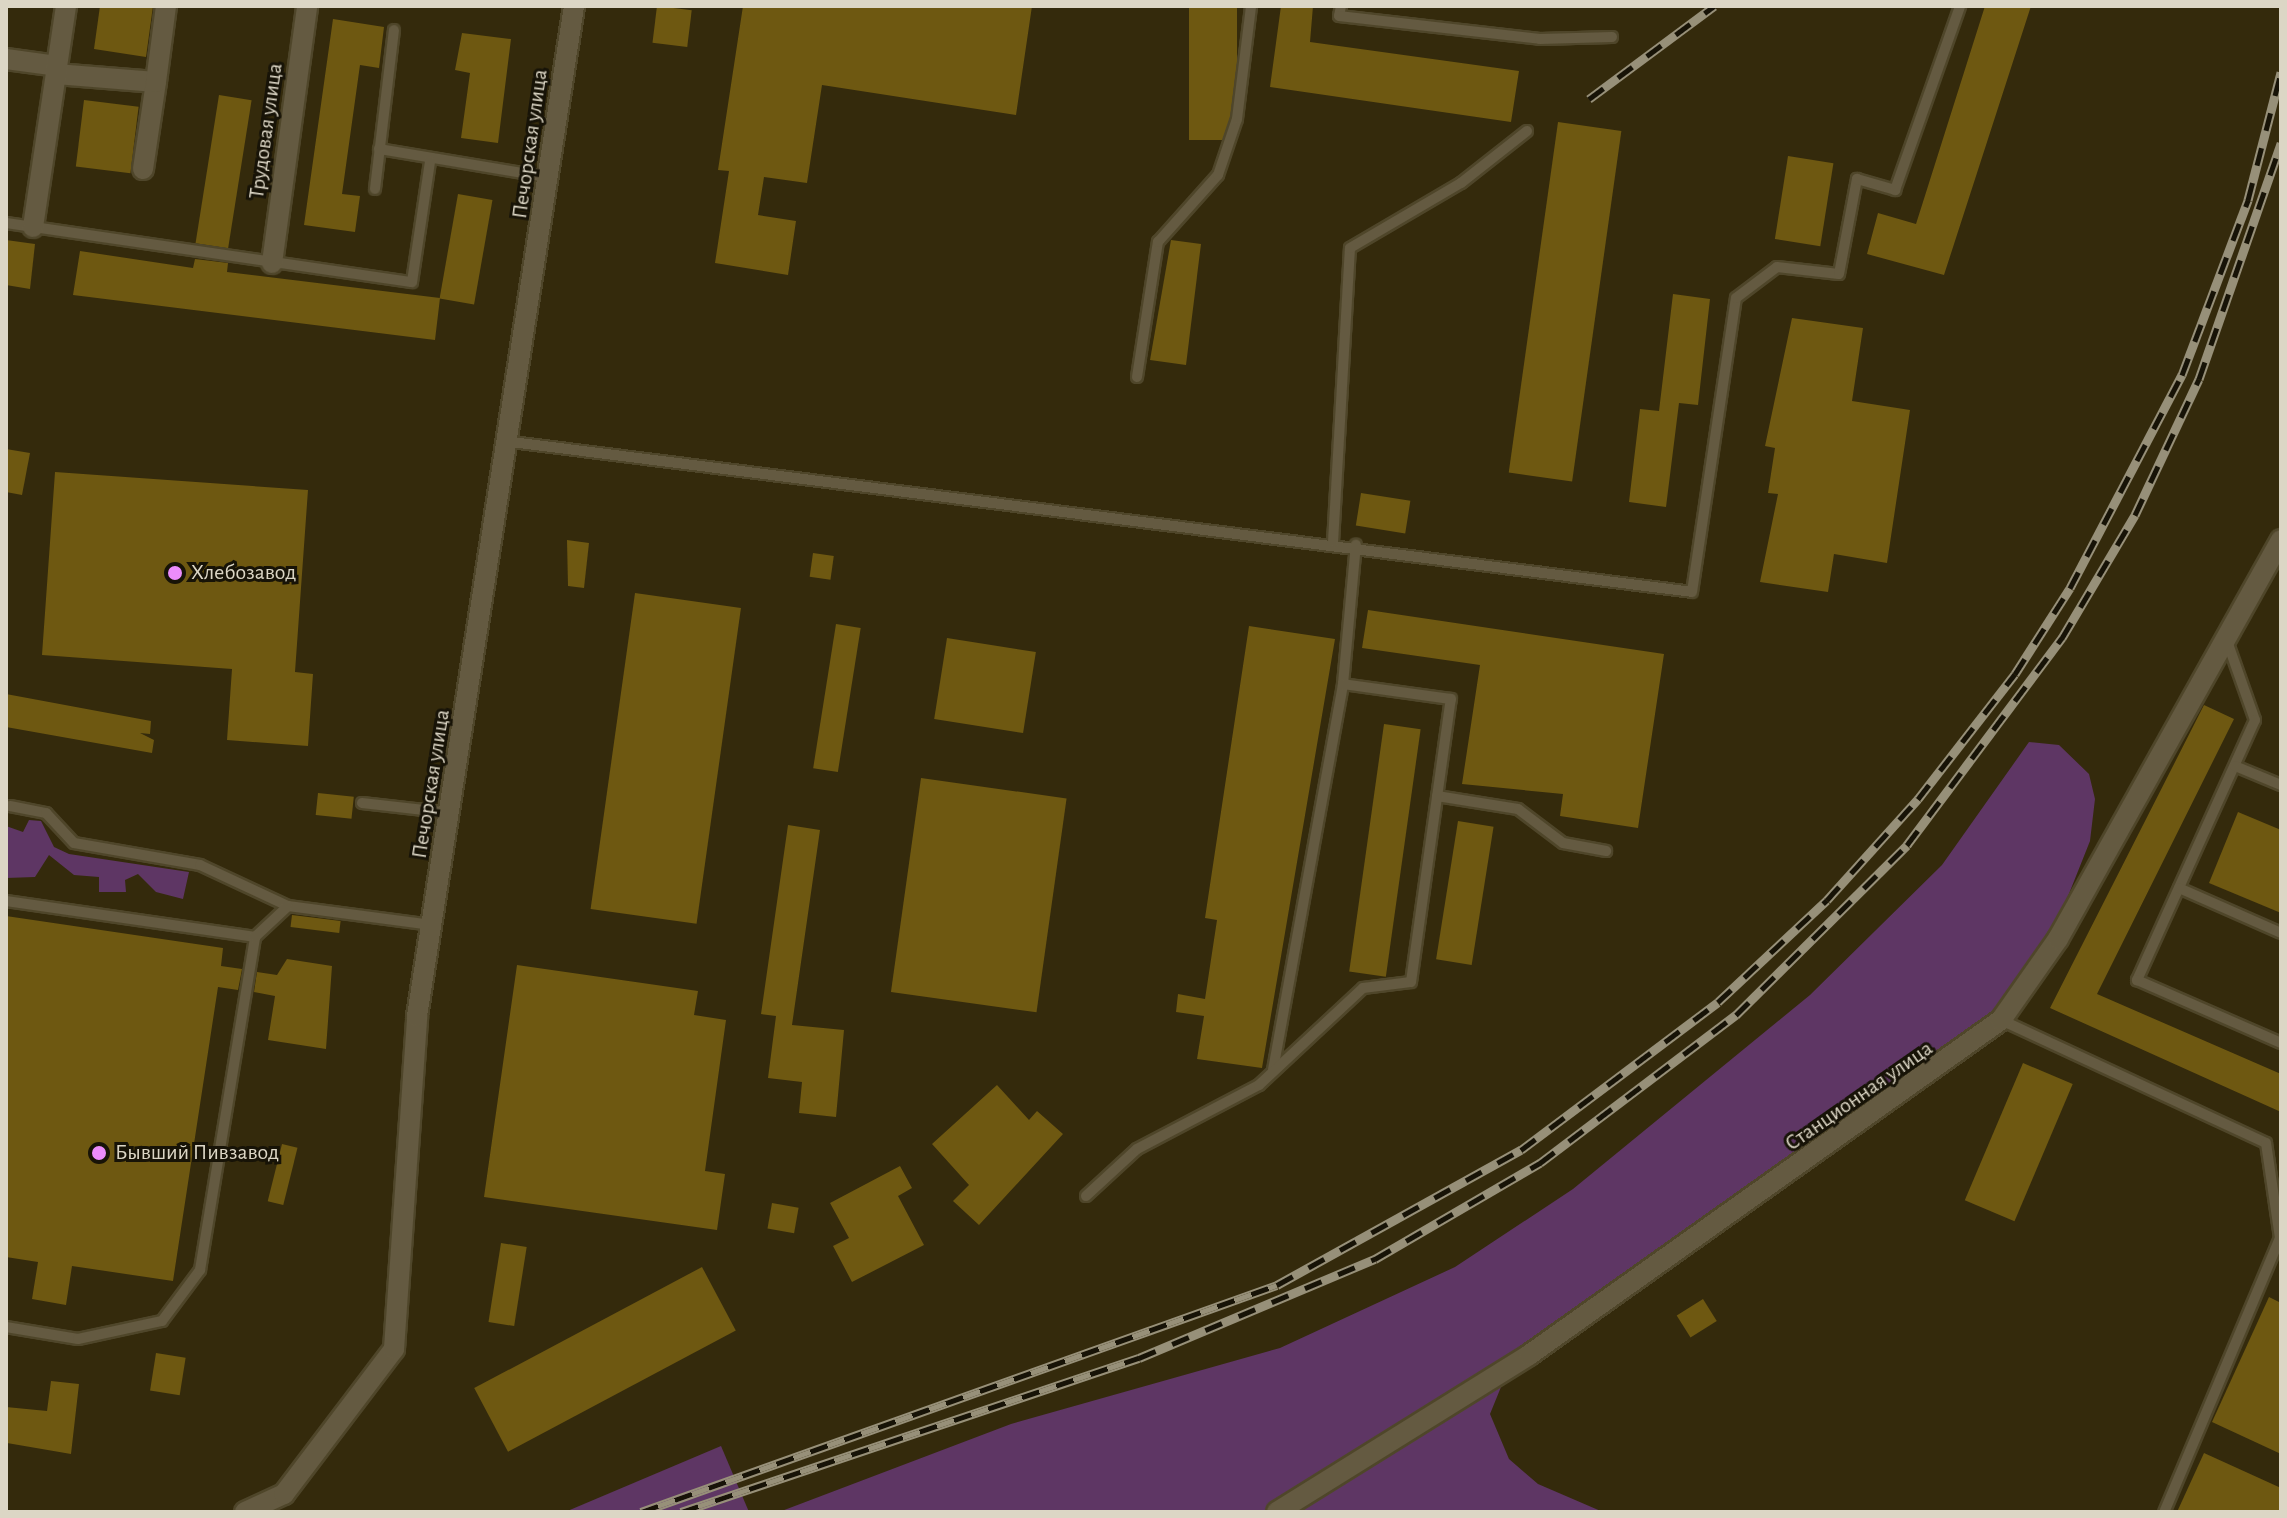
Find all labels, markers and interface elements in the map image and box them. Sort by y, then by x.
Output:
street label: Трудовая улица [243,62,289,200]
street label: Печорская улица [506,68,554,220]
place label: Хлебозавод [191,560,296,586]
marker: Хлебозавод [166,564,184,582]
street label: Печорская улица [406,708,456,860]
street label: Станционная улица [1780,1035,1938,1157]
place label: Бывший Пивзавод [115,1140,279,1166]
marker: Бывший Пивзавод [90,1144,108,1162]

